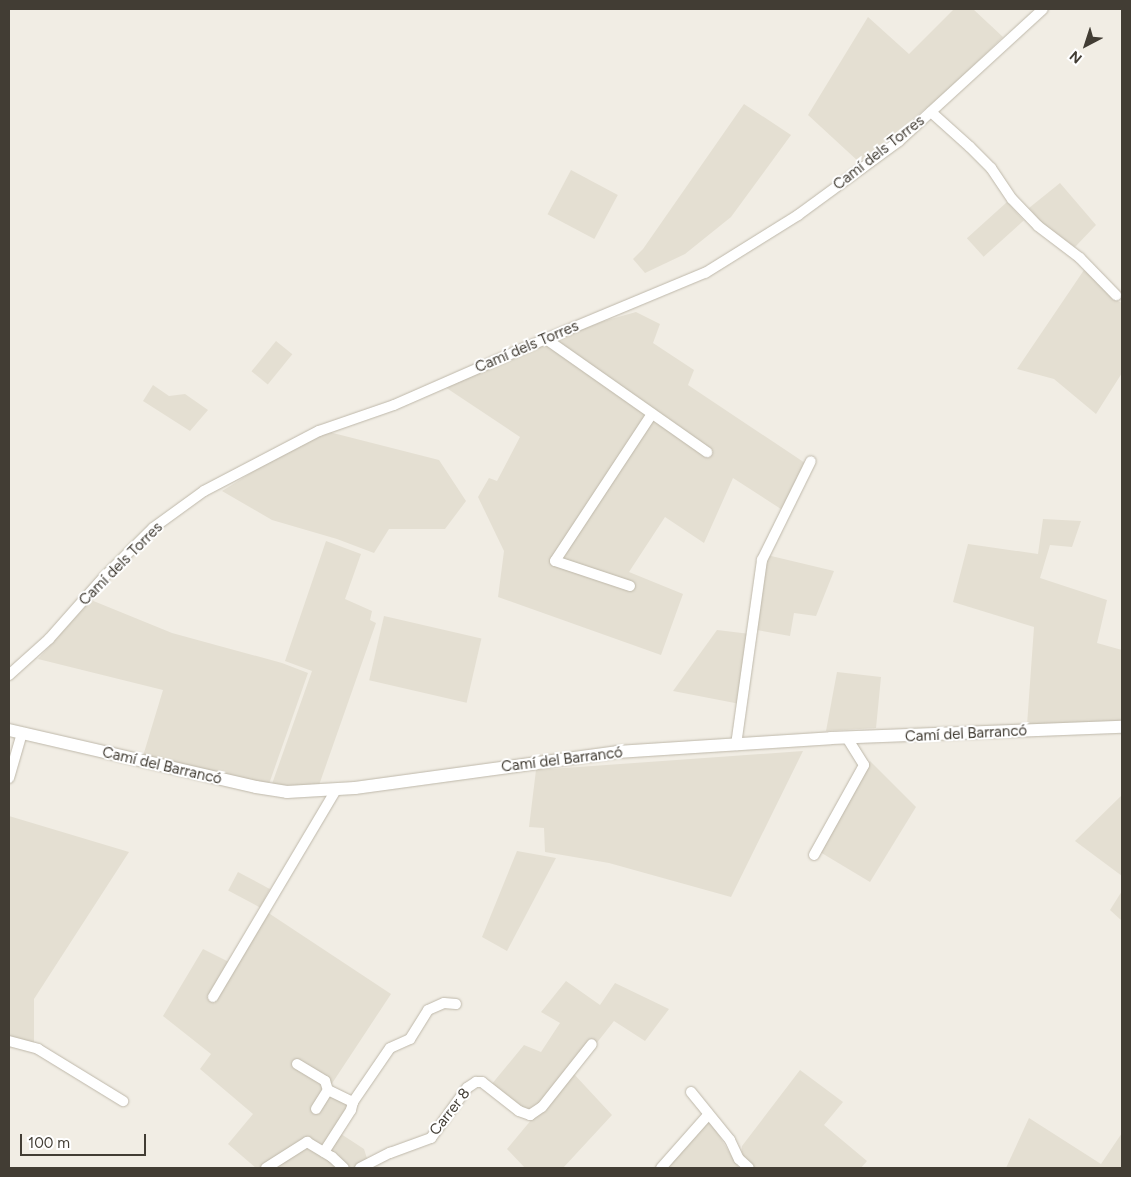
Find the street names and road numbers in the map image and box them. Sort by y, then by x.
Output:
street label: Camí dels Torres [830,112,928,194]
street label: Camí dels Torres [473,317,581,377]
street label: Camí dels Torres [75,518,167,610]
street label: Camí del Barrancó [905,722,1027,746]
street label: Camí del Barrancó [100,743,224,789]
street label: Camí del Barrancó [500,744,624,776]
street label: Carrer 8 [426,1085,474,1139]

